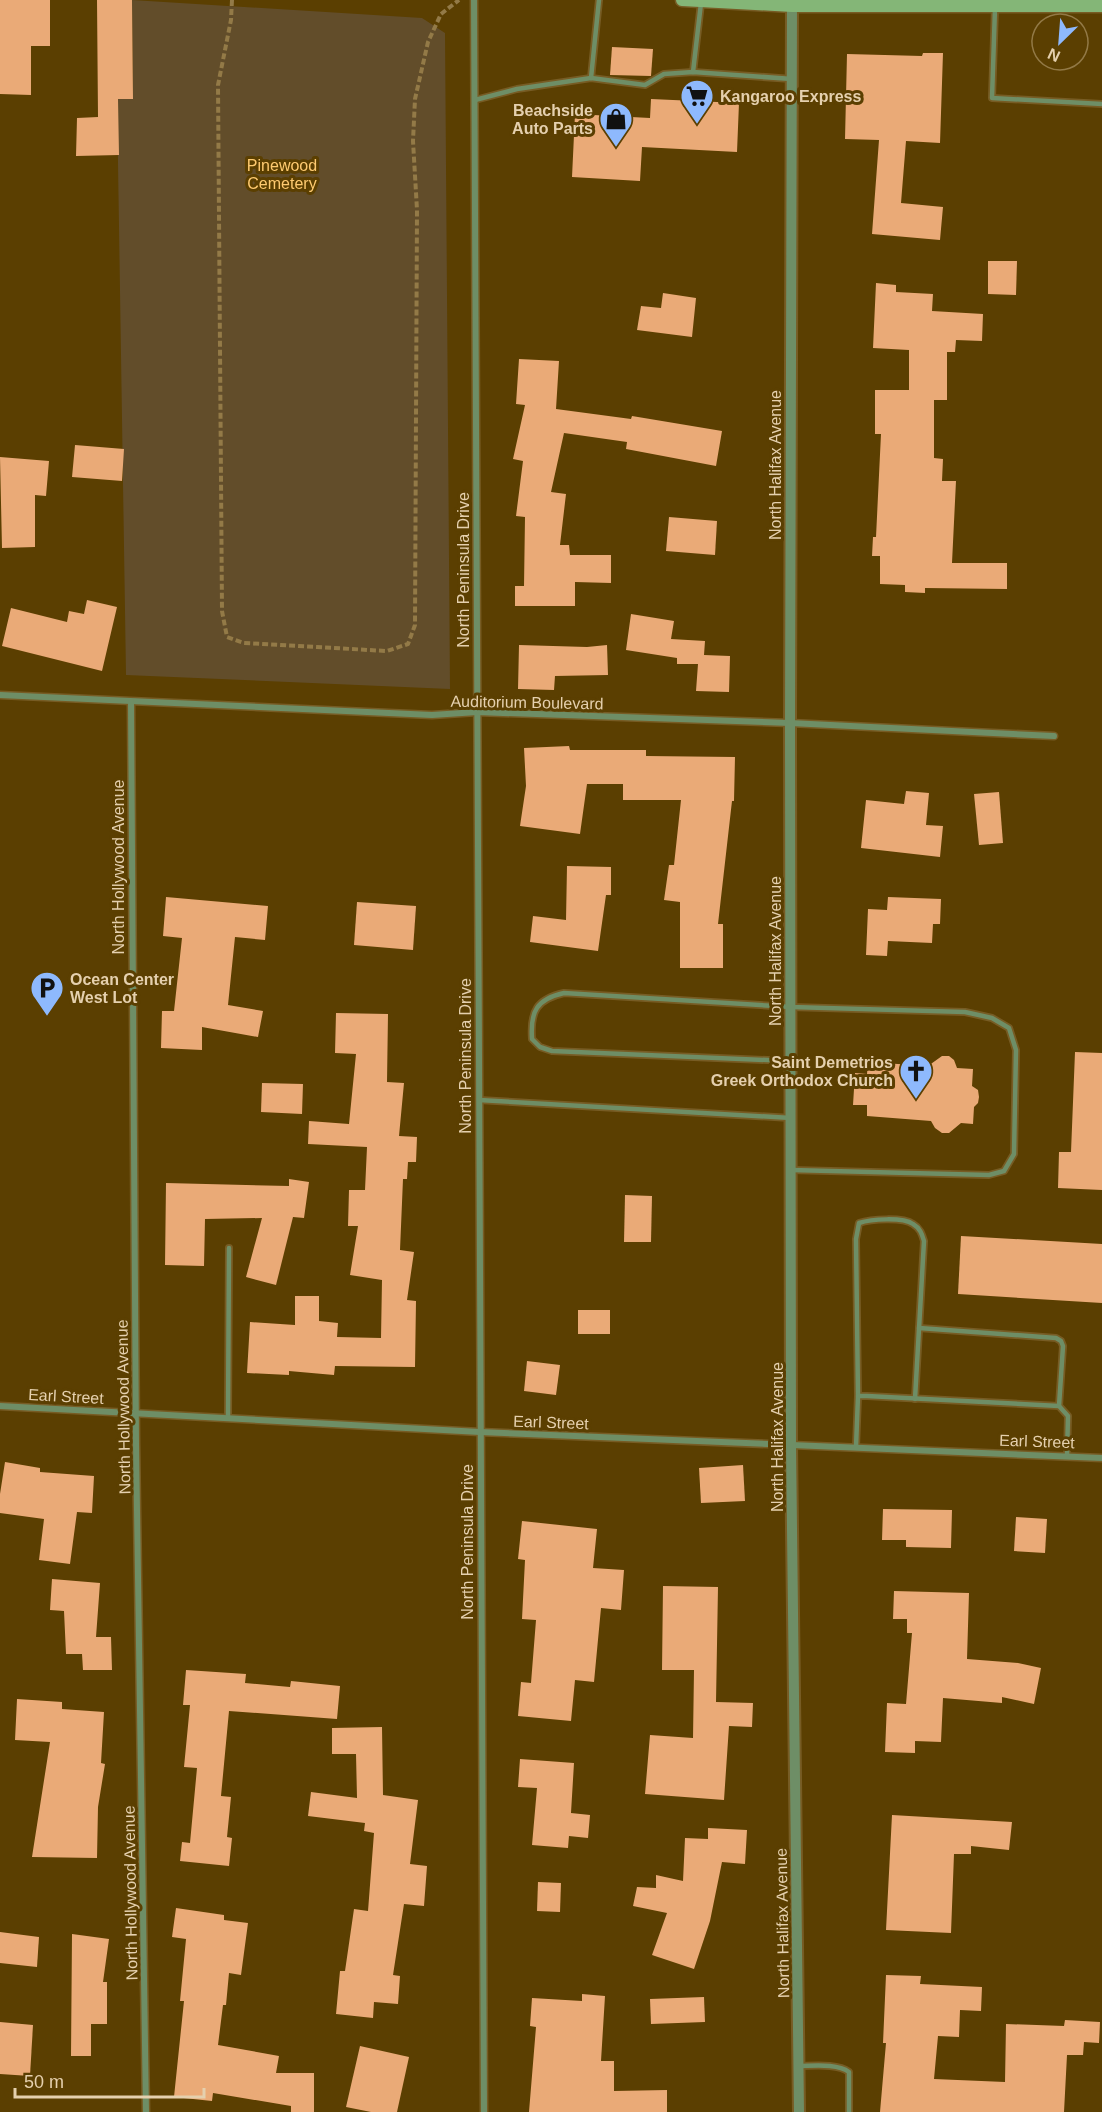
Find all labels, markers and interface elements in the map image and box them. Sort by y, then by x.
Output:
north arrow [1030,12,1090,72]
text: N [1045,45,1063,65]
supermarket icon: Kangaroo Express [679,78,715,125]
place label: Kangaroo Express [720,88,861,105]
shop icon: Beachside Auto Parts [598,101,634,148]
place label: Beachside Auto Parts [512,102,593,137]
park label: Pinewood Cemetery [247,157,317,192]
street label: North Halifax Avenue [767,390,784,540]
street label: North Peninsula Drive [455,492,472,648]
street label: Auditorium Boulevard [450,693,604,712]
street label: North Hollywood Avenue [110,779,127,954]
street label: North Halifax Avenue [767,876,784,1026]
parking icon: Ocean Center West Lot [29,970,65,1017]
place label: Ocean Center West Lot [70,971,174,1006]
street label: North Peninsula Drive [457,978,474,1134]
church icon: Saint Demetrios Greek Orthodox Church [898,1053,934,1100]
place label: Saint Demetrios Greek Orthodox Church [711,1054,893,1089]
street label: North Hollywood Avenue [113,1319,134,1495]
street label: North Halifax Avenue [769,1362,786,1512]
street label: Earl Street [28,1386,105,1407]
street label: Earl Street [513,1413,590,1432]
street label: Earl Street [999,1432,1076,1451]
street label: North Peninsula Drive [459,1464,476,1620]
street label: North Hollywood Avenue [120,1805,141,1981]
street label: North Halifax Avenue [773,1848,792,1998]
scale bar [15,2061,204,2099]
text: 50 m [24,2072,64,2092]

